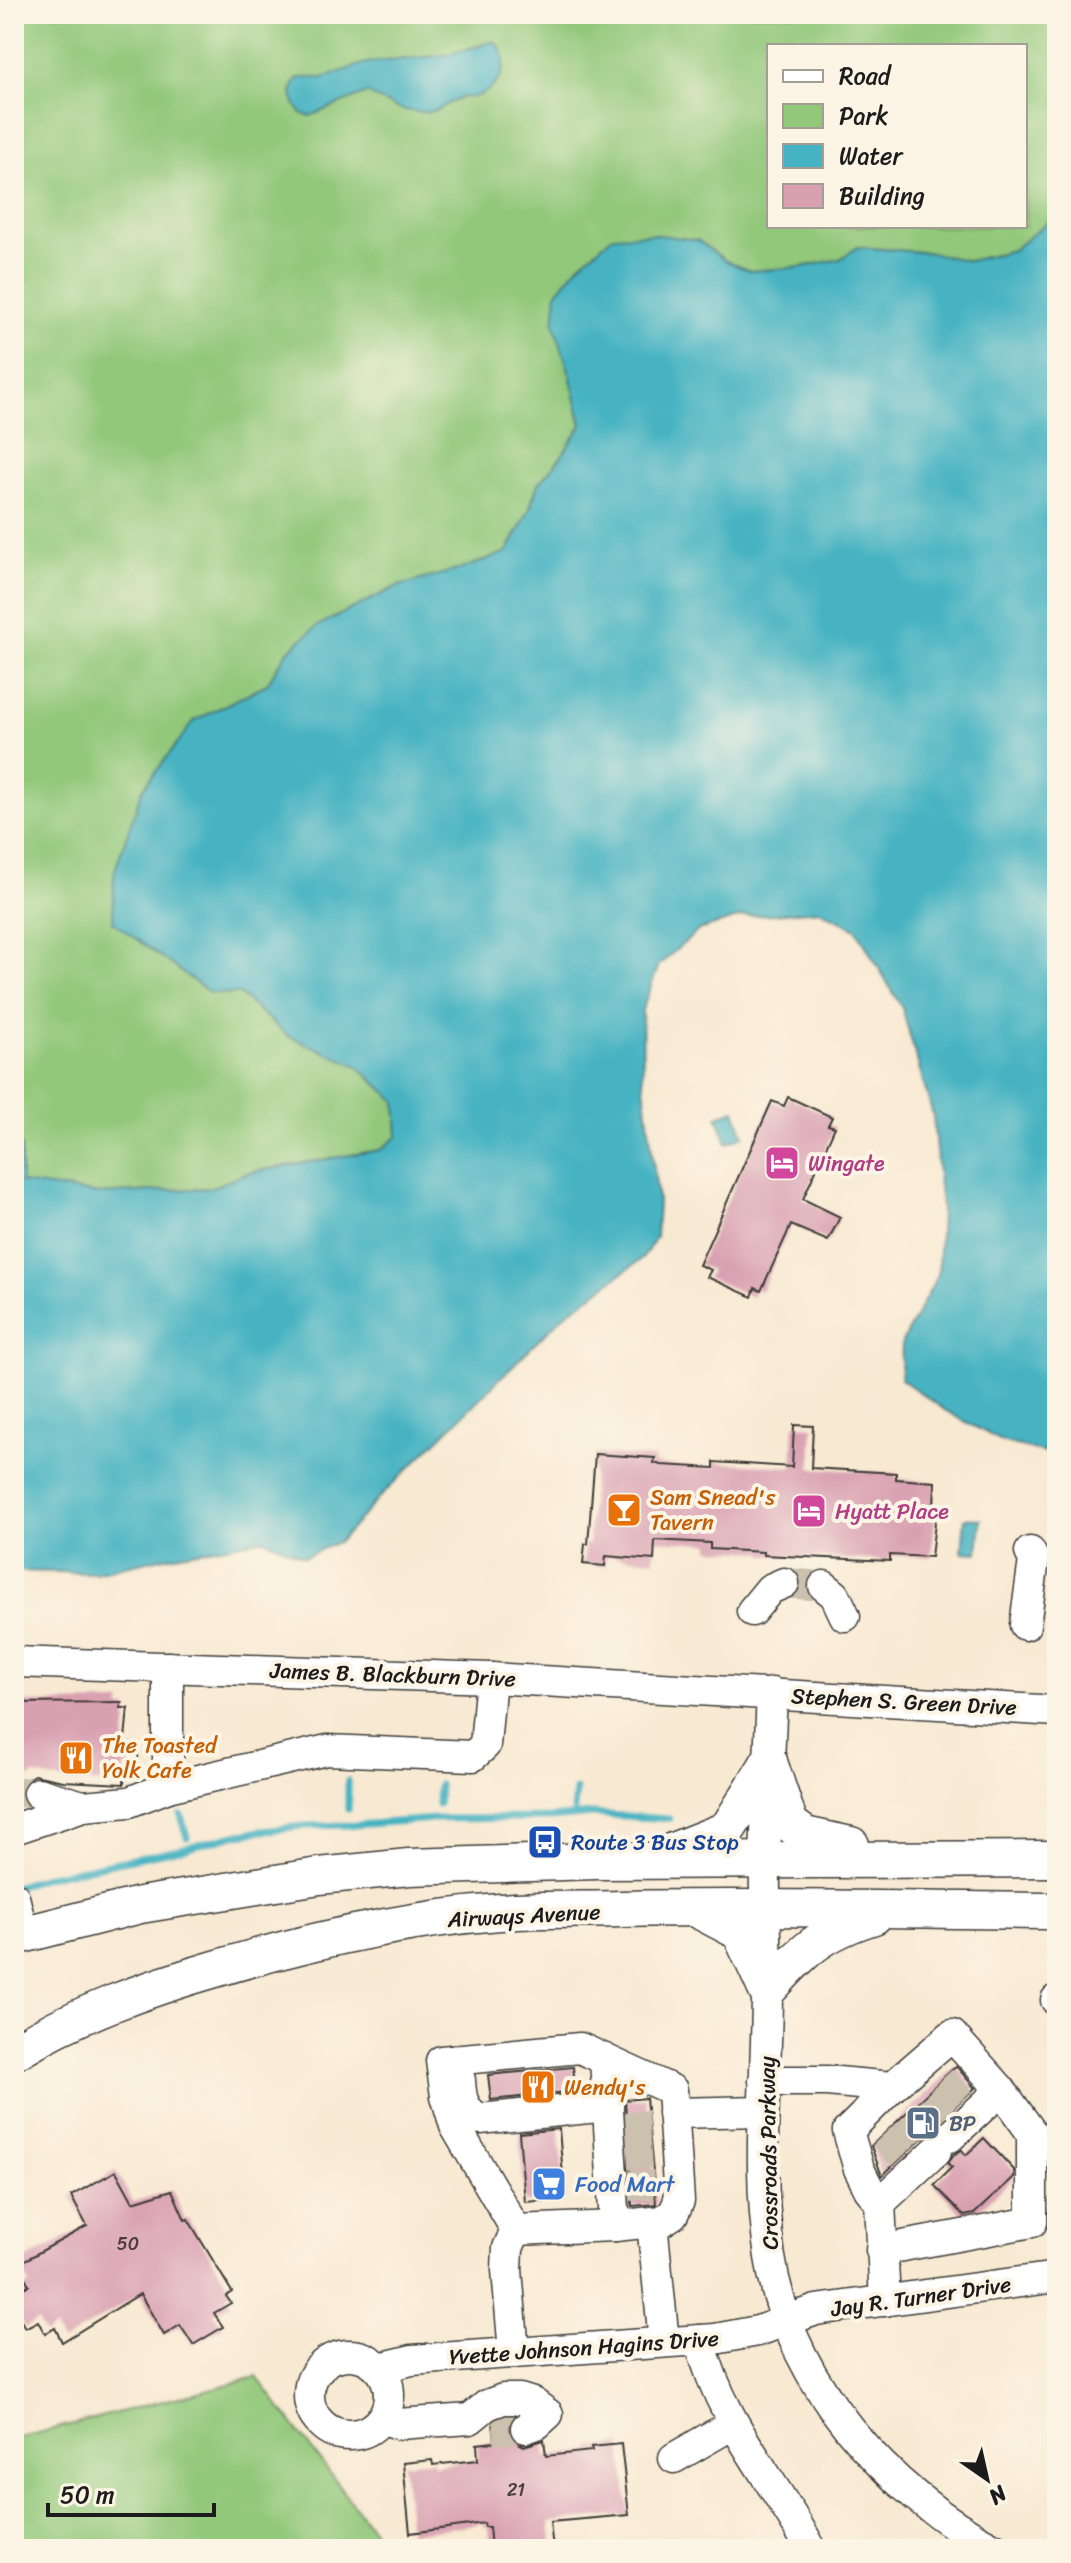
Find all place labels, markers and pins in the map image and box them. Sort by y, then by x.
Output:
hotel icon: Wingate [763,1144,801,1182]
place label: Wingate [808,1144,885,1183]
place label: Sam Snead's Tavern [650,1478,776,1542]
bar icon: Sam Snead's Tavern [605,1491,643,1529]
hotel icon: Hyatt Place [790,1492,828,1530]
place label: Hyatt Place [835,1492,949,1531]
place label: The Toasted Yolk Cafe [102,1726,218,1790]
restaurant icon: The Toasted Yolk Cafe [57,1739,95,1777]
bus stop icon: Route 3 Bus Stop [526,1823,564,1861]
place label: Route 3 Bus Stop [571,1823,739,1862]
restaurant icon: Wendy's [519,2068,557,2106]
place label: Wendy's [564,2068,646,2107]
fuel station icon: BP [904,2104,942,2142]
place label: BP [949,2104,976,2143]
supermarket icon: Food Mart [530,2165,568,2203]
place label: Food Mart [575,2165,676,2204]

